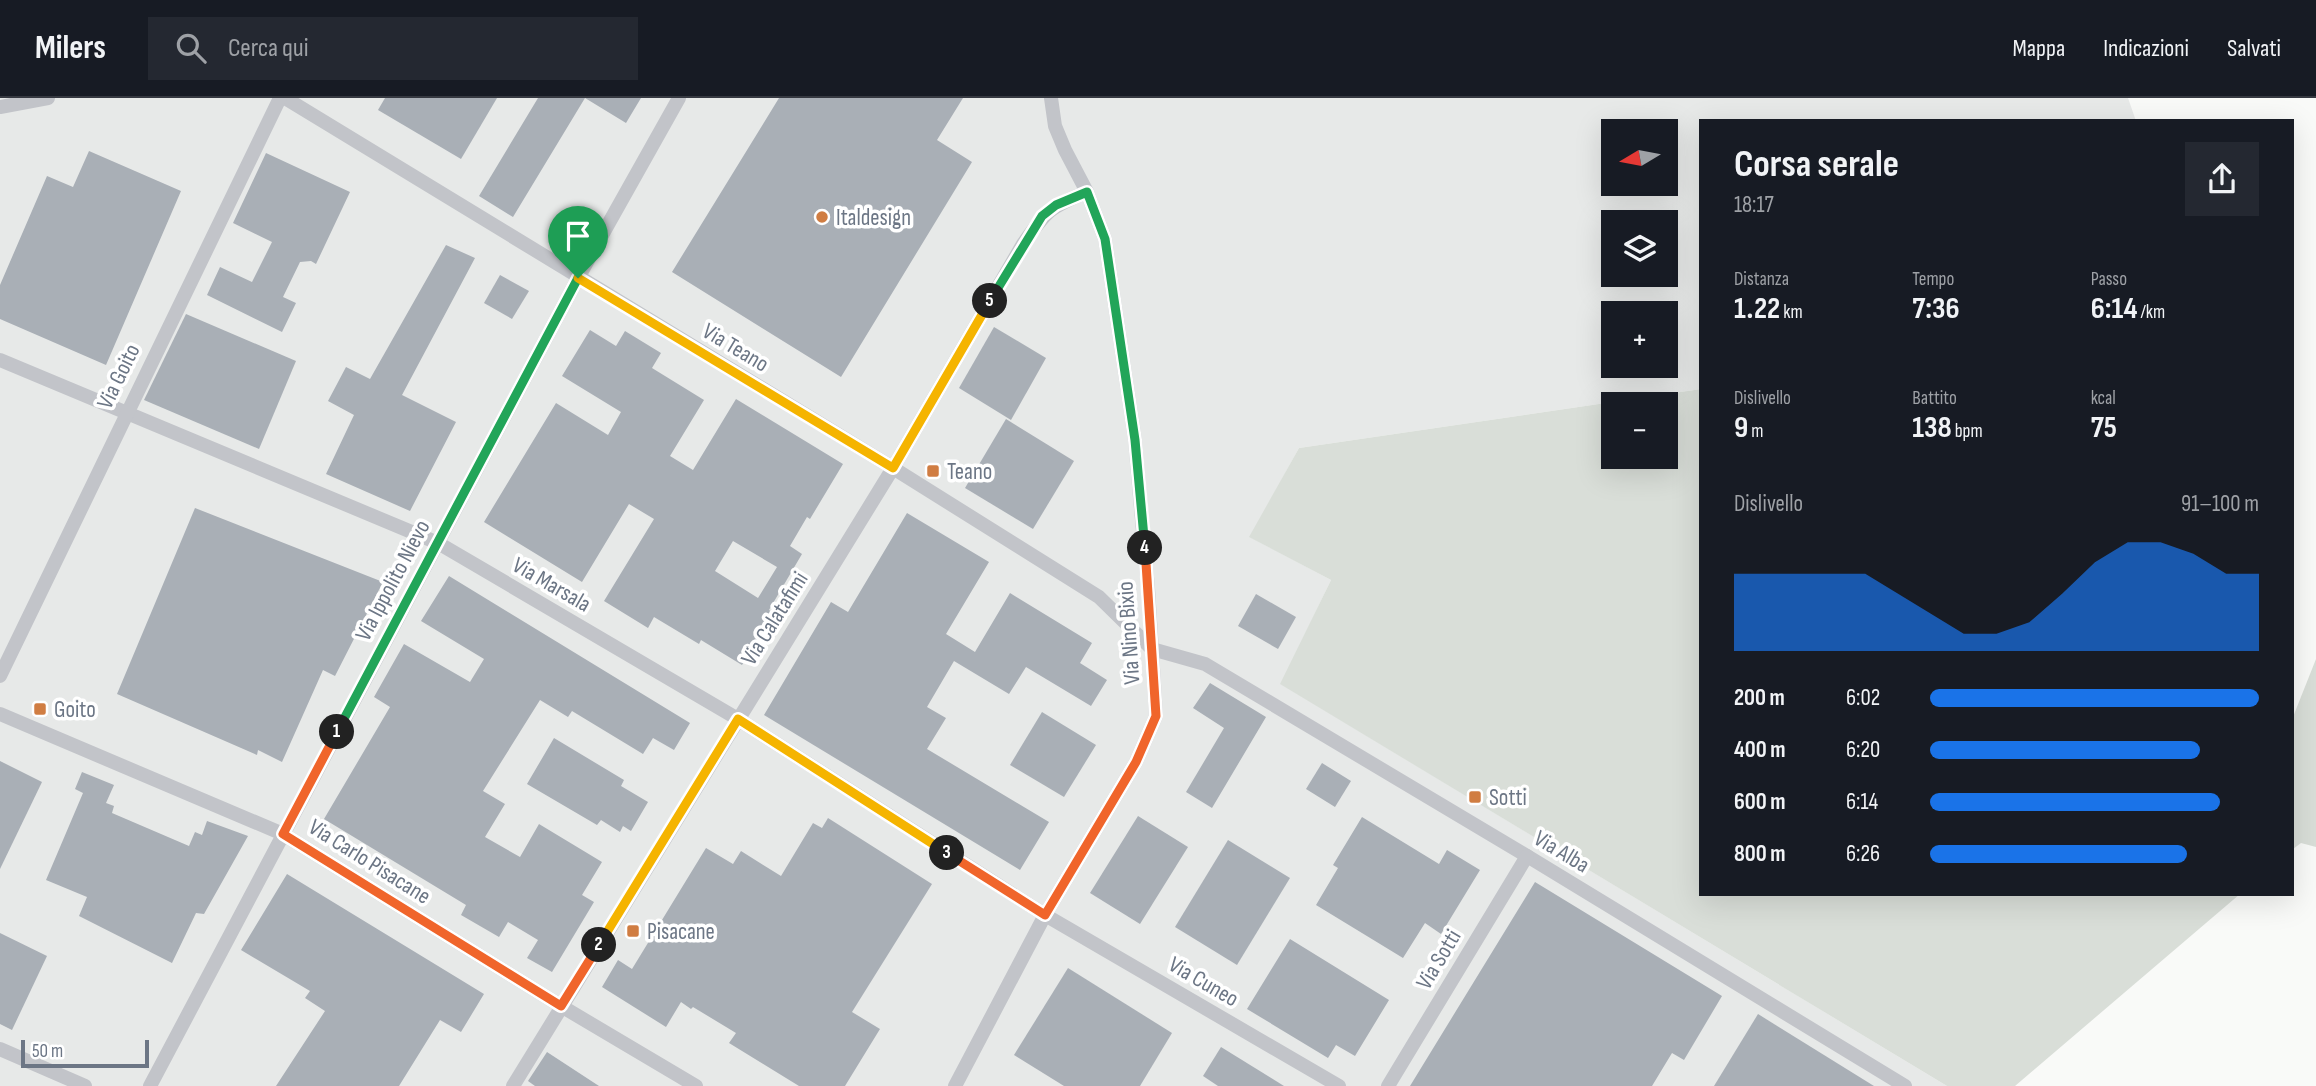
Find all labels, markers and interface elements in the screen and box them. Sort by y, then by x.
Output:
search box [148,17,638,80]
text: Milers [35,28,106,68]
icon: search [172,29,210,67]
text: Cerca qui [228,33,309,64]
text: Mappa [2013,34,2065,63]
text: Indicazioni [2103,34,2189,63]
text: Salvati [2227,34,2281,63]
north arrow [1601,119,1678,196]
map controls [1601,119,1678,469]
text: Corsa serale [1734,142,1899,187]
button: share [2185,142,2259,216]
text: 18:17 [1734,191,1774,219]
place label: Italdesign [836,204,911,232]
pin [548,206,608,278]
marker: Italdesign [814,209,830,225]
button: layers [1601,210,1678,287]
icon: arrive [559,217,597,255]
text: Distanza [1734,268,1789,291]
text: Tempo [1912,268,1954,291]
text: Passo [2091,268,2127,291]
pin: 5 [972,284,1007,318]
text: 5 [985,289,994,312]
text: 1.22 [1734,291,1780,327]
text: 7:36 [1912,291,1960,327]
text: 6:14 [2091,291,2137,327]
button: + [1601,301,1678,378]
text: km [1780,301,1803,324]
text: /km [2137,301,2165,324]
street label: Via Teano [697,317,774,379]
street label: Via Goito [91,339,147,414]
text: Dislivello [1734,387,1791,410]
text: Battito [1912,387,1957,410]
text: kcal [2091,387,2116,410]
button: − [1601,392,1678,469]
text: 9 [1734,410,1748,446]
text: 138 [1912,410,1952,446]
text: 75 [2091,410,2117,446]
text: m [1748,420,1763,443]
text: bpm [1952,420,1983,443]
place label: Teano [947,458,992,486]
marker: Teano [925,463,941,479]
text: Dislivello [1734,490,1803,518]
text: 91–100 m [2181,490,2259,518]
street label: Via Ippolito Nievo [349,515,436,646]
pin: 4 [1128,531,1162,566]
text: 4 [1140,536,1149,559]
street label: Via Marsala [507,551,596,619]
street label: Via Calatafimi [735,567,814,670]
street label: Via Nino Bixio [1111,581,1147,685]
text: 200 m [1734,684,1785,712]
text: 6:02 [1846,684,1880,712]
place label: Goito [54,696,96,724]
marker: Goito [32,701,48,717]
pin: 1 [320,714,354,750]
text: 1 [333,720,340,743]
text: 400 m [1734,736,1785,764]
text: 6:20 [1846,736,1880,764]
place label: Sotti [1489,784,1527,812]
text: 600 m [1734,788,1786,816]
text: 6:14 [1846,788,1878,816]
marker: Sotti [1467,789,1483,805]
street label: Via Carlo Pisacane [303,813,436,910]
street label: Via Alba [1529,824,1594,879]
pin: 3 [930,836,964,870]
text: 800 m [1734,840,1786,868]
text: 6:26 [1846,840,1880,868]
text: 3 [942,841,951,864]
place label: Pisacane [647,918,715,946]
marker: Pisacane [625,923,641,939]
street label: Via Sotti [1410,925,1468,995]
pin: 2 [582,928,616,962]
text: 2 [594,933,603,956]
street label: Via Cuneo [1163,951,1244,1013]
scale bar [21,1037,149,1069]
text: 50 m [32,1040,63,1063]

